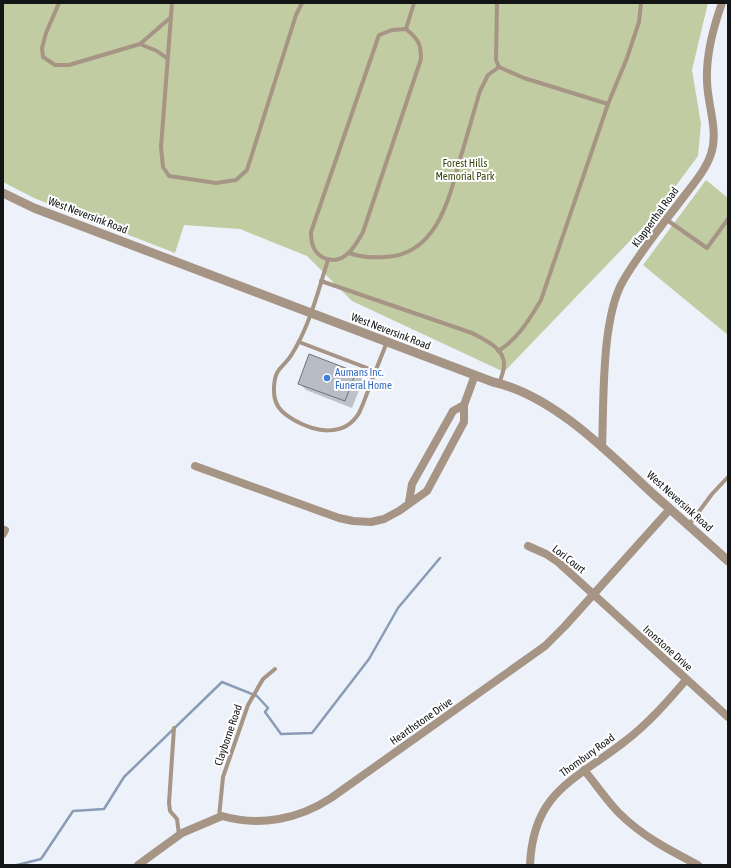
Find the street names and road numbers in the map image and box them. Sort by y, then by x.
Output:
street label: Klapperthal Road [629,185,681,249]
street label: West Neversink Road [46,194,130,236]
street label: West Neversink Road [349,310,433,352]
street label: West Neversink Road [645,468,715,534]
street label: Lori Court [550,542,588,576]
street label: Ironstone Drive [641,623,695,673]
street label: Hearthstone Drive [387,695,455,747]
street label: Clayborne Road [212,703,244,767]
street label: Thornbury Road [557,731,617,779]

